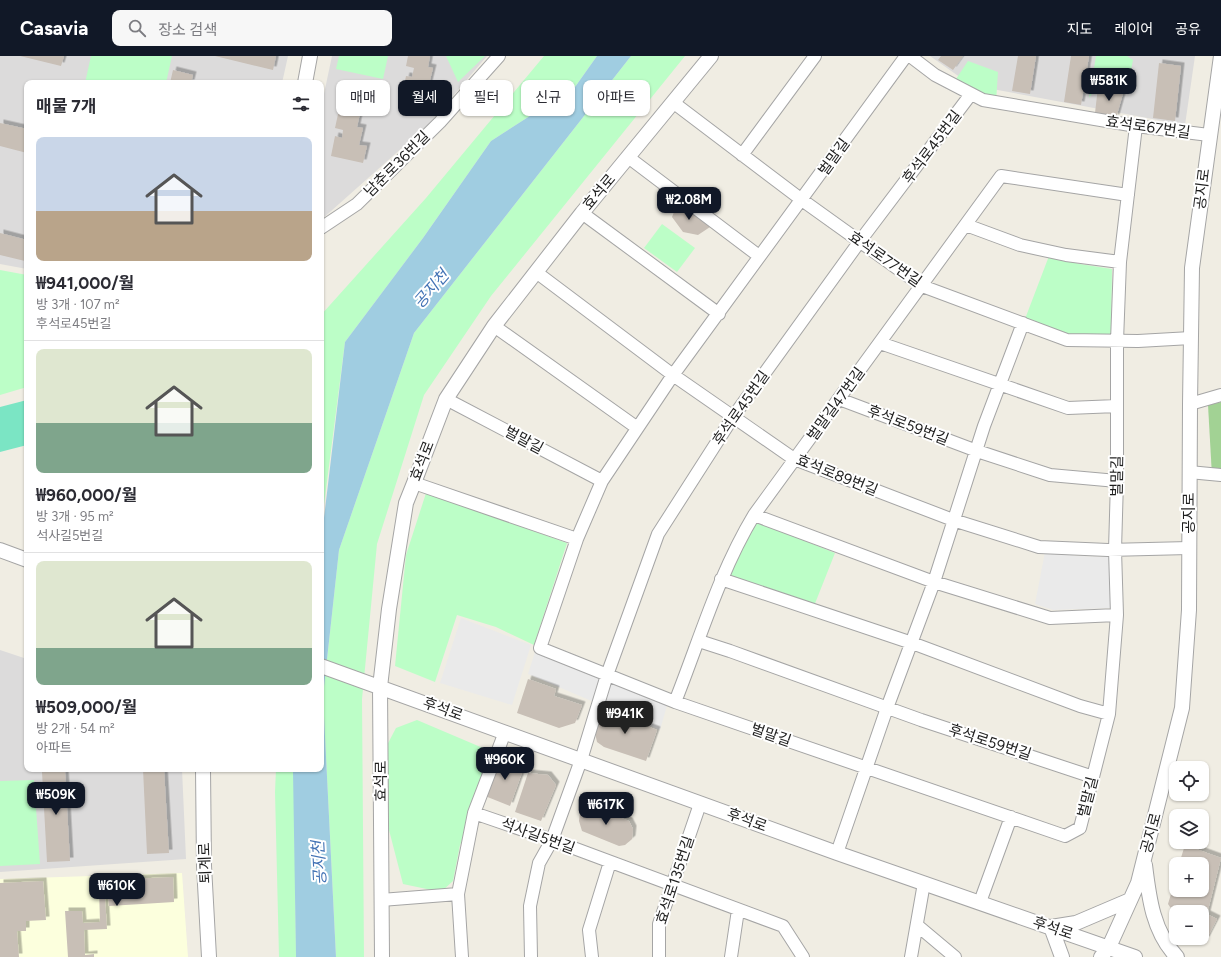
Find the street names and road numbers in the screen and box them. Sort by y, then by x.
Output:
street label: 후석로45번길 [899,107,965,187]
street label: 효석로67번길 [1104,112,1192,142]
street label: 남춘로36번길 [360,127,434,201]
street label: 벌말길 [815,135,853,179]
street label: 공지로 [1191,167,1213,211]
street label: 효석로 [579,170,619,214]
street label: 효석로77번길 [845,227,925,291]
street label: 벌말길47번길 [803,364,869,444]
street label: 후석로45번길 [709,367,773,449]
street label: 후석로59번길 [865,401,951,449]
street label: 벌말길 [501,422,547,458]
street label: 효석로 [406,438,438,484]
street label: 효석로89번길 [793,450,881,500]
street label: 벌말길 [1108,455,1126,497]
street label: 공지로 [1180,492,1198,534]
street label: 후석로 [420,693,466,725]
street label: 벌말길 [748,720,794,750]
street label: 후석로59번길 [946,720,1034,764]
street label: 효석로 [372,760,390,802]
street label: 벌말길 [1074,775,1102,819]
street label: 후석로 [724,804,770,836]
street label: 공지로 [1137,811,1165,855]
street label: 석사길5번길 [498,814,578,858]
street label: 효석로135번길 [652,833,698,927]
street label: 퇴계로 [195,842,215,884]
street label: 후석로 [1030,913,1076,943]

